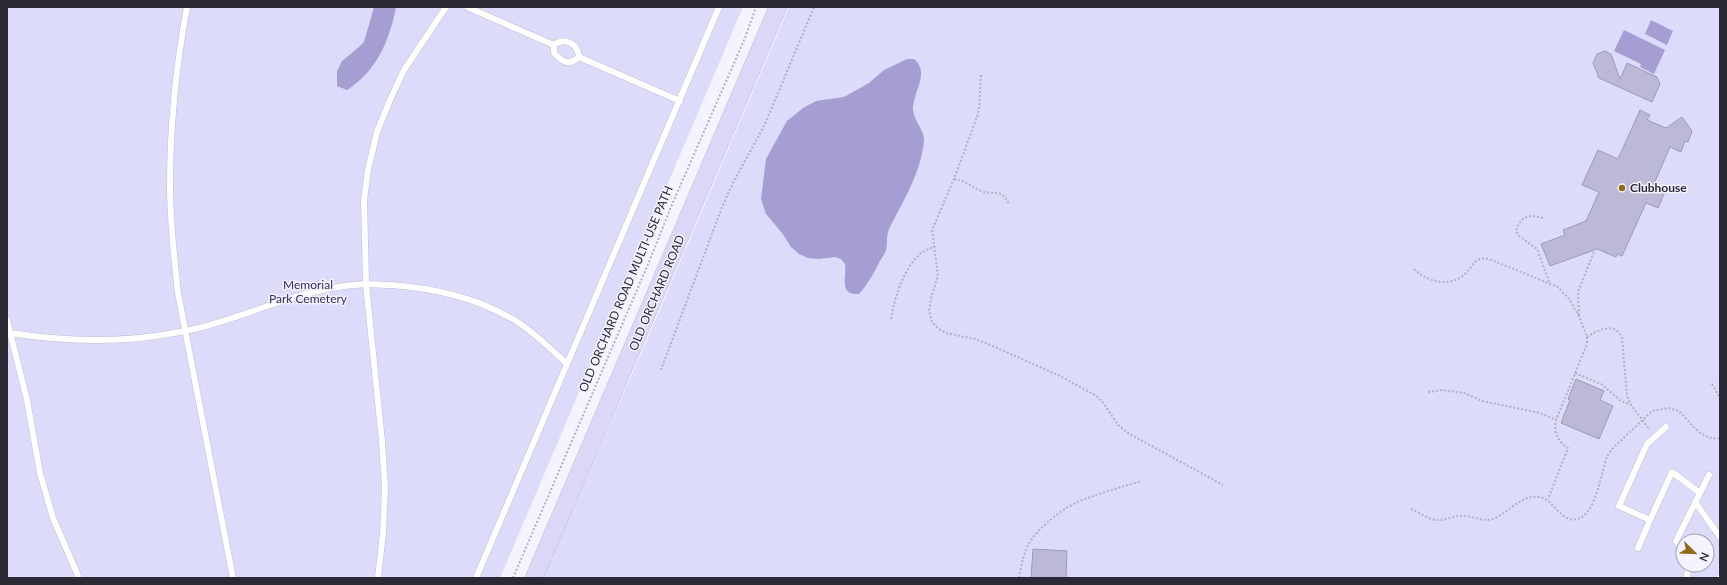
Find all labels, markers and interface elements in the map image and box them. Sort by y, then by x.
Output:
place label: Clubhouse [1630,180,1687,195]
marker: Clubhouse [1617,183,1627,193]
street label: OLD ORCHARD ROAD MULTI-USE PATH [576,184,676,394]
street label: OLD ORCHARD ROAD [626,233,688,353]
park label: Memorial Park Cemetery [269,277,348,306]
north arrow [1675,533,1715,573]
text: N [1697,551,1712,564]

